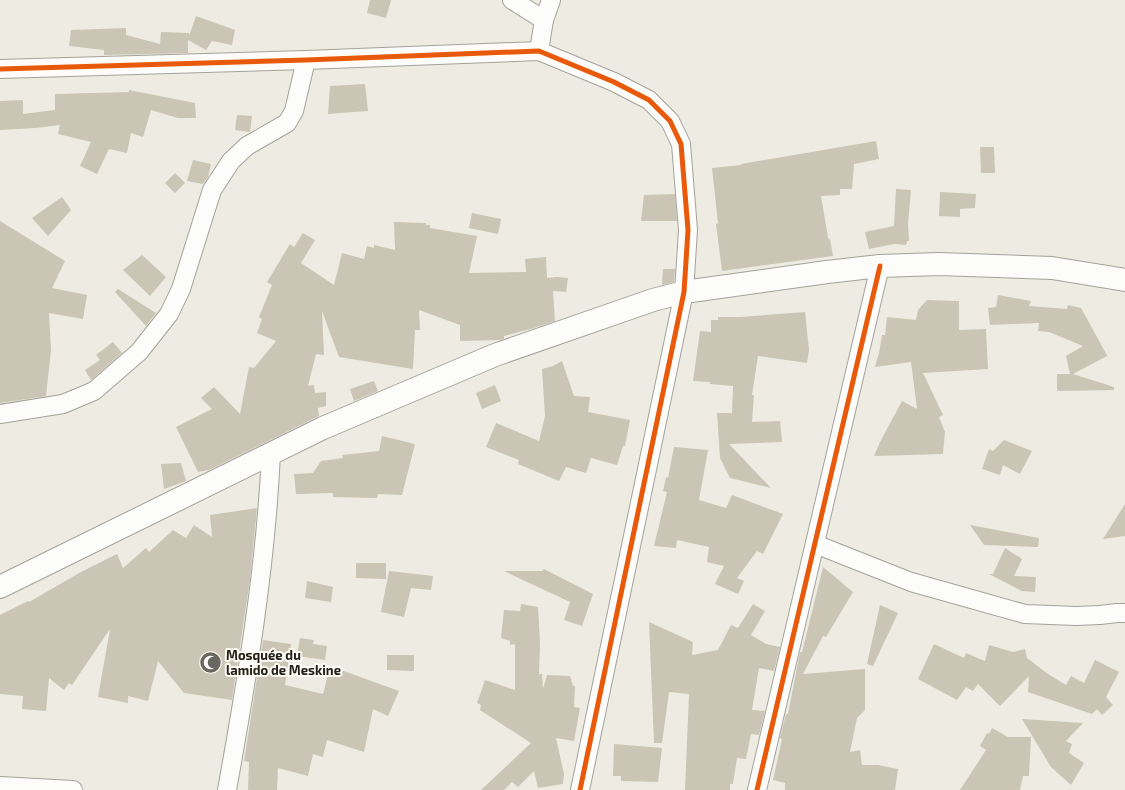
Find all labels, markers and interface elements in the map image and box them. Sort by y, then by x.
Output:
place label: Mosquée du lamido de Meskine [226,647,341,678]
mosque icon: Mosquée du lamido de Meskine [198,649,224,675]

